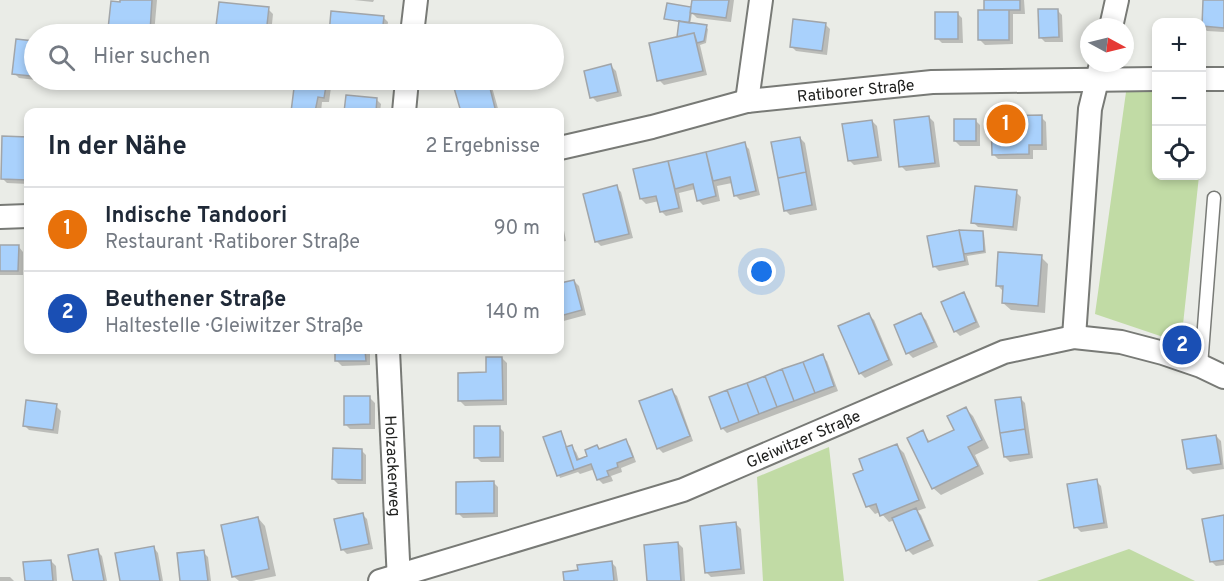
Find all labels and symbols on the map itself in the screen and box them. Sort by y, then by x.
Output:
north arrow [1080,18,1134,72]
street label: Ratiborer Straße [796,76,915,108]
pin: 1 [986,102,1026,146]
your location [747,257,776,286]
pin: 2 [1162,322,1202,368]
street label: Gleiwitzer Straße [743,407,864,474]
street label: Holzackerweg [379,415,404,517]

